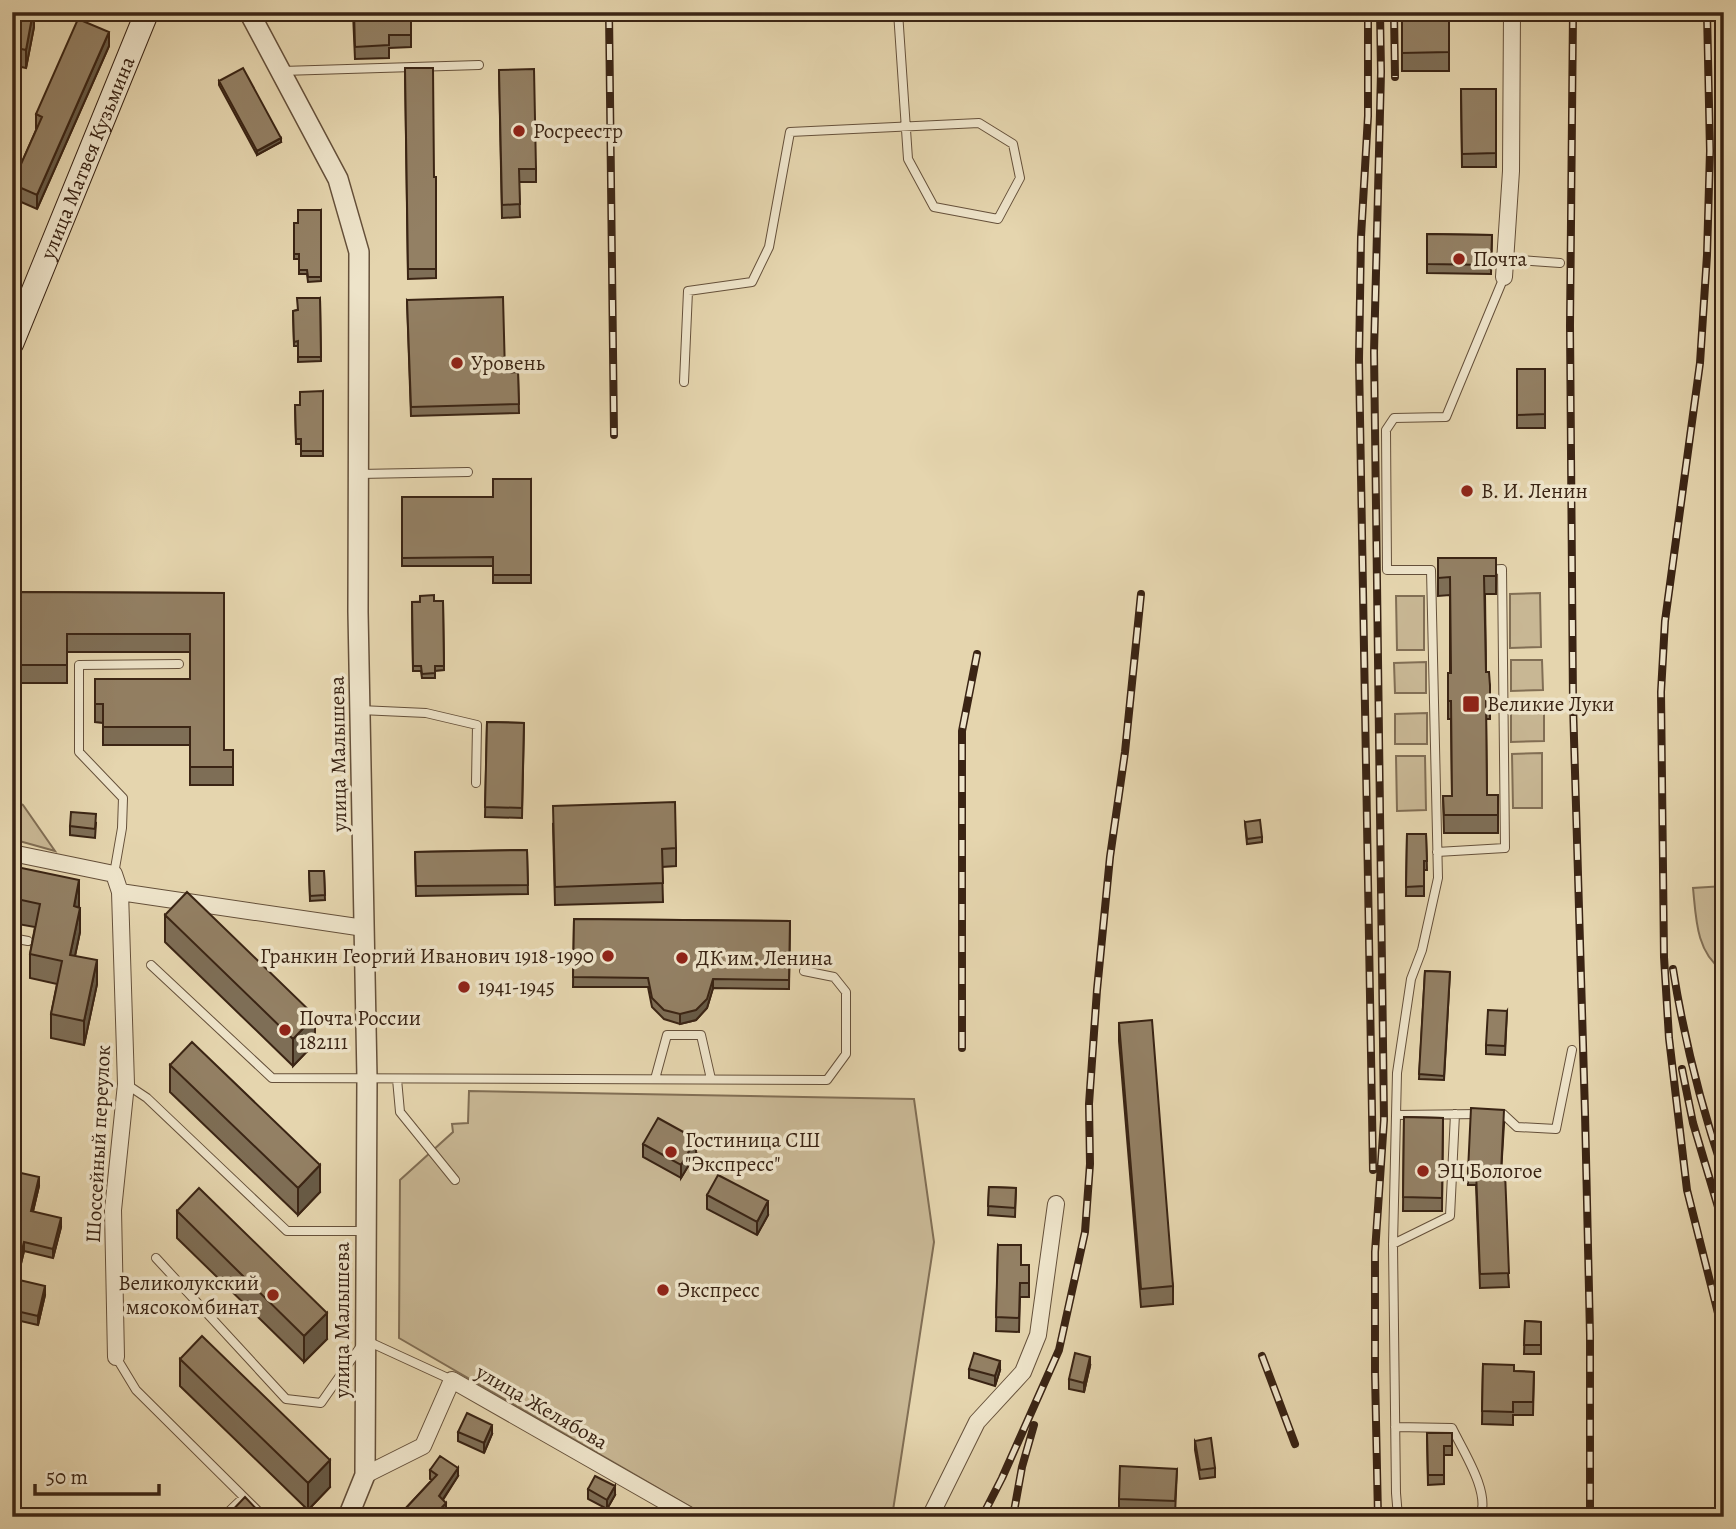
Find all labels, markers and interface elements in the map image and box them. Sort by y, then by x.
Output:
street label: улица Матвея Кузьмина [33,52,142,264]
place label: Росреестр [533,117,623,145]
marker: Росреестр [511,123,527,139]
place label: Почта [1473,245,1527,273]
marker: Почта [1451,251,1467,267]
place label: Уровень [471,349,545,377]
marker: Уровень [449,355,465,371]
place label: В. И. Ленин [1481,477,1588,505]
marker: В. И. Ленин [1459,483,1475,499]
street label: улица Малышева [323,676,353,833]
place label: Великие Луки [1487,690,1614,718]
marker: Великие Луки [1461,694,1481,714]
place label: Гранкин Георгий Иванович 1918-1990 [260,942,594,970]
place label: ДК им. Ленина [696,944,833,972]
marker: Гранкин Георгий Иванович 1918-1990 [600,948,616,964]
marker: ДК им. Ленина [674,950,690,966]
place label: 1941-1945 [478,973,555,1001]
marker: 1941-1945 [456,979,472,995]
place label: Почта России 182111 [299,1004,421,1056]
marker: Почта России 182111 [277,1022,293,1038]
street label: Шоссейный переулок [79,1044,117,1244]
place label: Гостиница СШ "Экспресс" [685,1126,821,1178]
marker: Гостиница СШ "Экспресс" [663,1144,679,1160]
place label: ЭЦ Бологое [1437,1157,1542,1185]
marker: ЭЦ Бологое [1415,1163,1431,1179]
street label: улица Малышева [328,1242,356,1399]
place label: Великолукский мясокомбинат [118,1269,259,1321]
place label: Экспресс [677,1276,760,1304]
marker: Экспресс [655,1282,671,1298]
marker: Великолукский мясокомбинат [265,1287,281,1303]
street label: улица Желябова [470,1357,613,1456]
scale bar [35,1452,159,1496]
text: 50 m [46,1463,88,1491]

